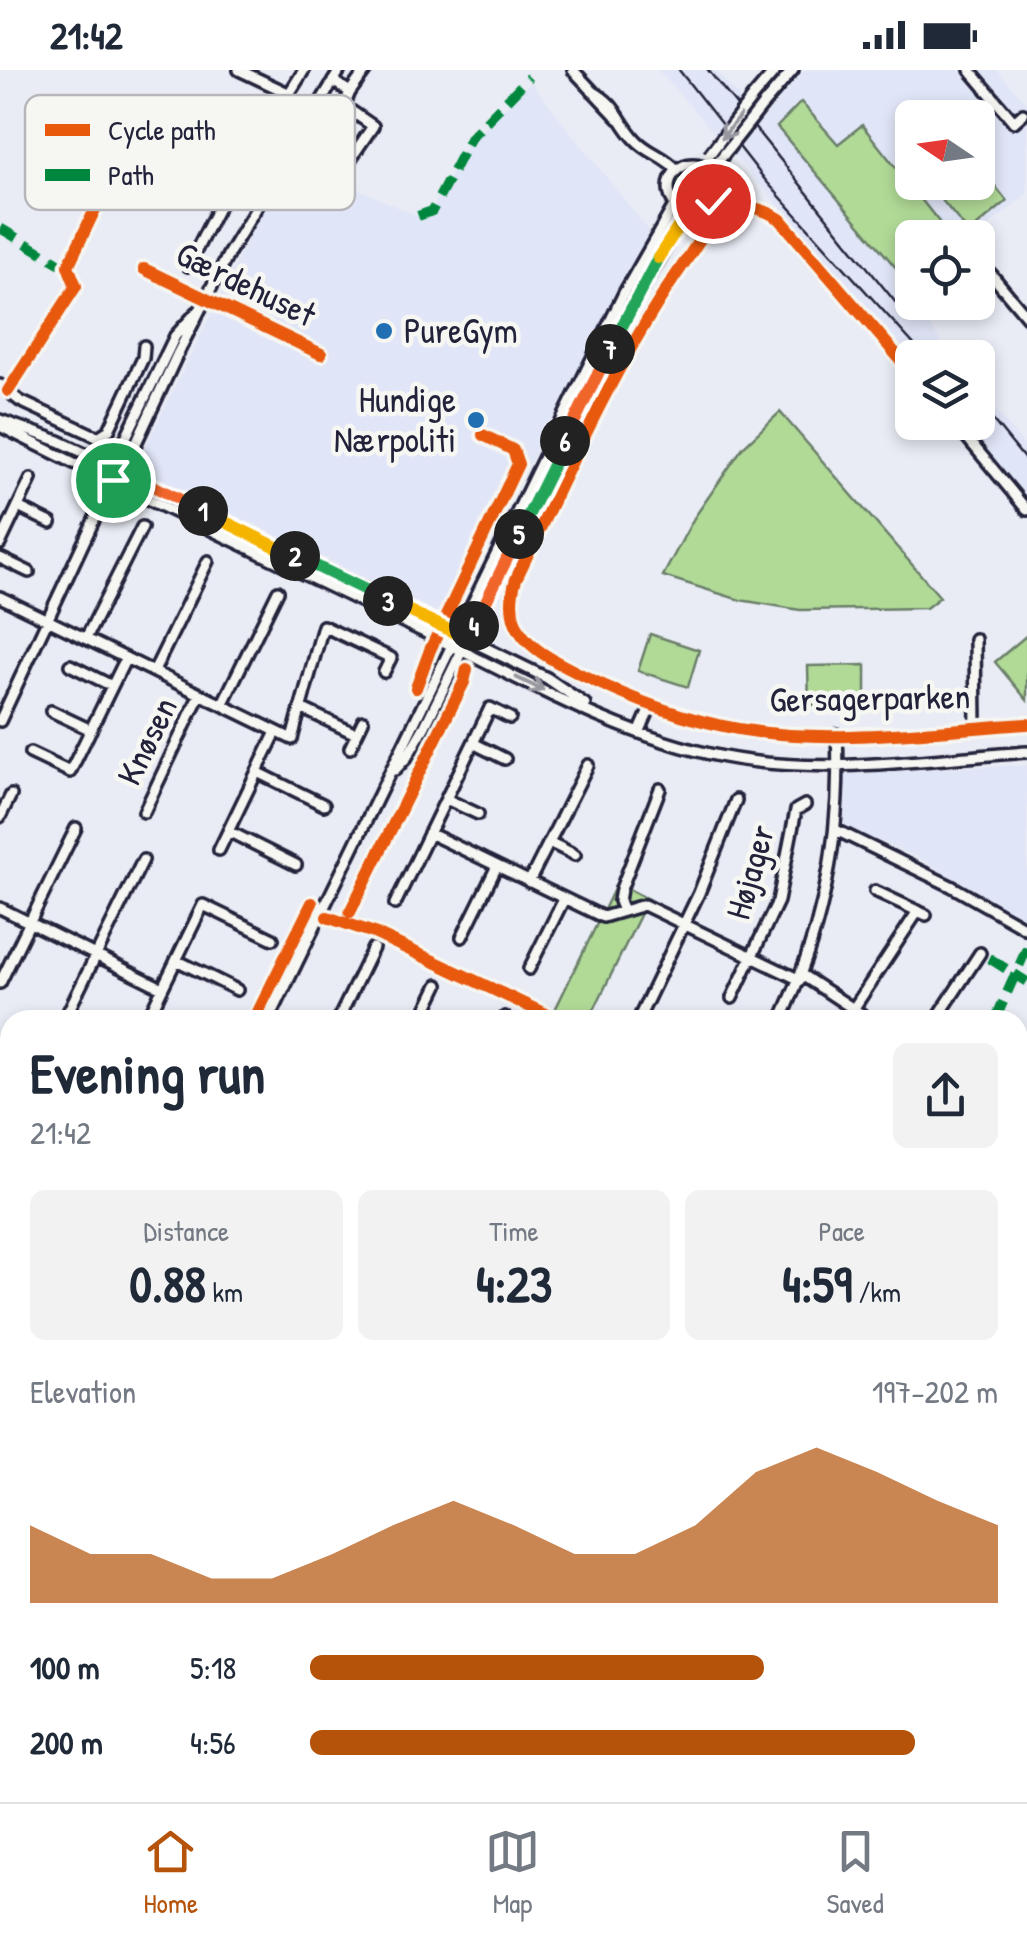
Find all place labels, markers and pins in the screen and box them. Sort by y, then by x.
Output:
pin [671,159,756,244]
place label: PureGym [404,307,518,354]
marker: PureGym [373,320,395,342]
pin: 7 [585,324,635,374]
place label: Hundige Nærpoliti [334,376,456,463]
marker: Hundige Nærpoliti [465,409,487,431]
pin: 6 [540,416,590,466]
pin [71,438,156,523]
pin: 1 [178,486,228,536]
pin: 5 [494,509,544,559]
pin: 2 [270,531,320,581]
pin: 3 [363,576,413,626]
pin: 4 [449,601,499,651]

